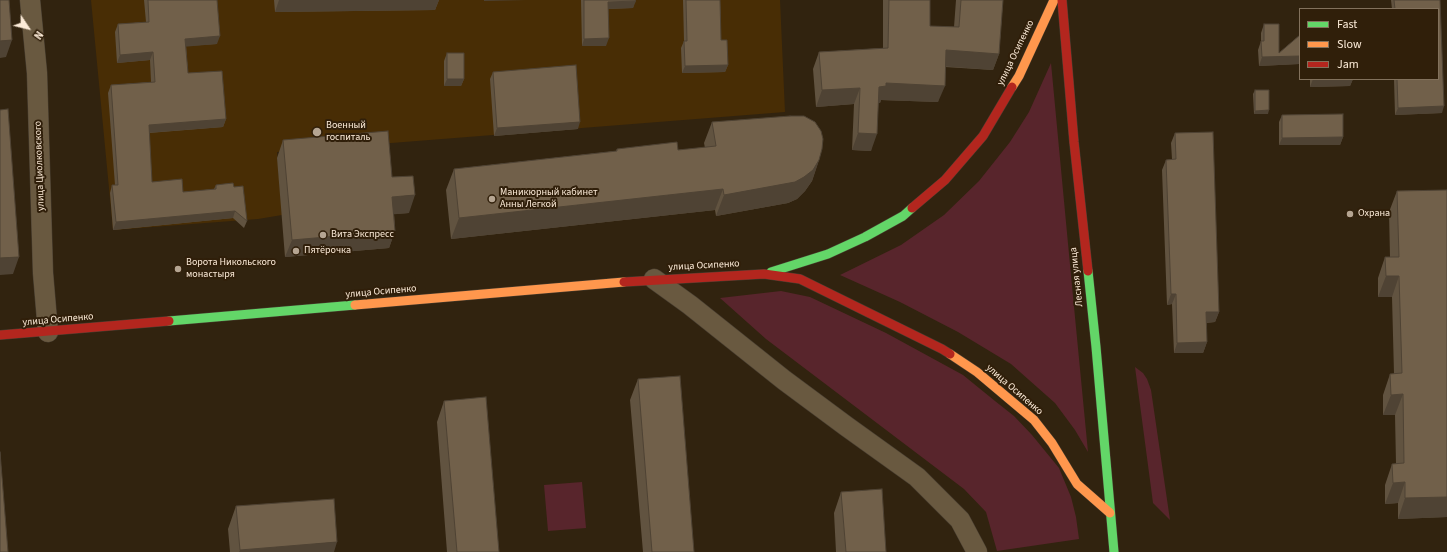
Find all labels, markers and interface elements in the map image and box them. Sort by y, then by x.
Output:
north arrow [8,8,48,48]
legend [1299,8,1439,80]
text: Fast [1337,16,1357,33]
street label: улица Осипенко [995,18,1037,88]
text: N [30,28,46,42]
text: Slow [1337,36,1362,53]
text: Jam [1337,56,1359,73]
place label: Военный госпиталь [326,120,370,144]
street label: улица Циолковского [32,121,48,211]
marker: Военный госпиталь [311,126,323,138]
place label: Маникюрный кабинет Анны Легкой [500,187,598,210]
marker: Маникюрный кабинет Анны Легкой [487,194,497,204]
place label: Охрана [1358,208,1390,220]
marker: Охрана [1345,209,1355,219]
place label: Вита Экспресс [331,229,394,241]
marker: Вита Экспресс [318,230,328,240]
place label: Пятёрочка [304,245,351,257]
marker: Пятёрочка [291,246,301,256]
street label: Лесная улица [1068,247,1086,307]
place label: Ворота Никольского монастыря [186,257,276,280]
street label: улица Осипенко [668,258,740,274]
marker: Ворота Никольского монастыря [173,264,183,274]
street label: улица Осипенко [345,283,417,301]
street label: улица Осипенко [22,311,94,329]
street label: улица Осипенко [983,362,1045,418]

